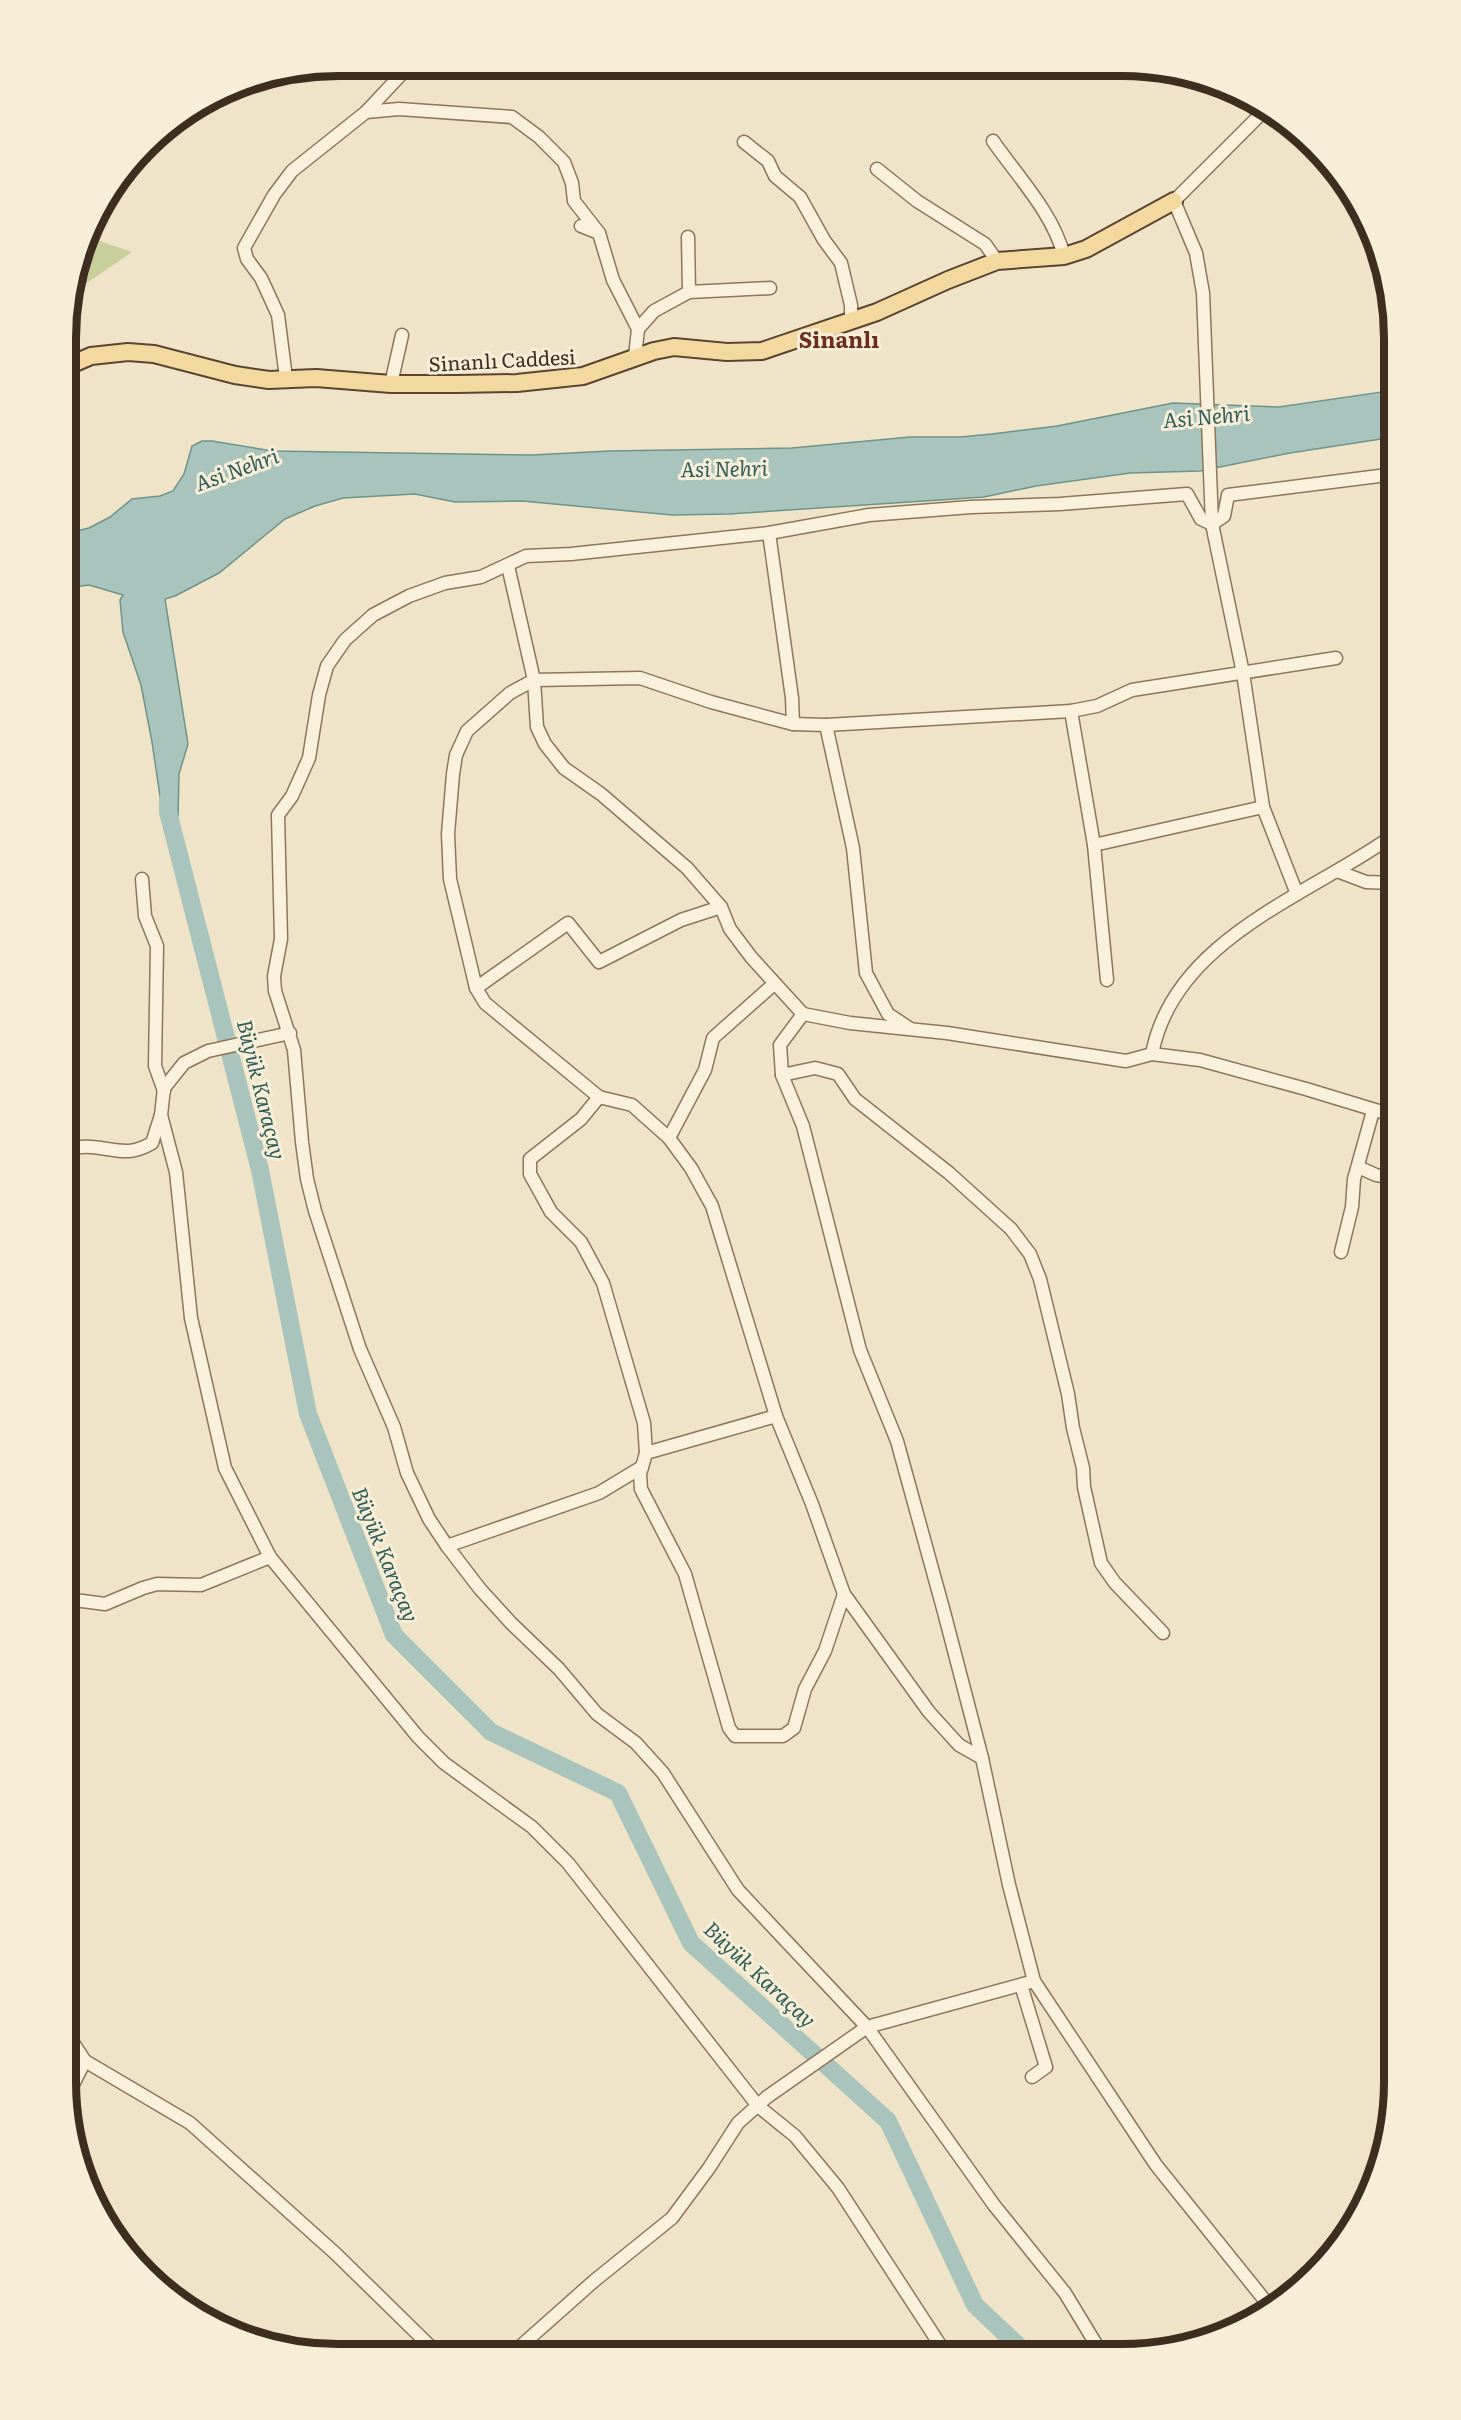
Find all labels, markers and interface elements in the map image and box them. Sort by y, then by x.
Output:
district label: Sinanlı [799,322,879,355]
street label: Sinanlı Caddesi [428,340,577,378]
water label: Asi Nehri [1161,396,1252,434]
water label: Asi Nehri [190,438,283,497]
water label: Asi Nehri [680,451,769,483]
water label: Büyük Karaçay [231,1016,295,1162]
water label: Büyük Karaçay [346,1482,428,1626]
water label: Büyük Karaçay [698,1913,824,2033]

